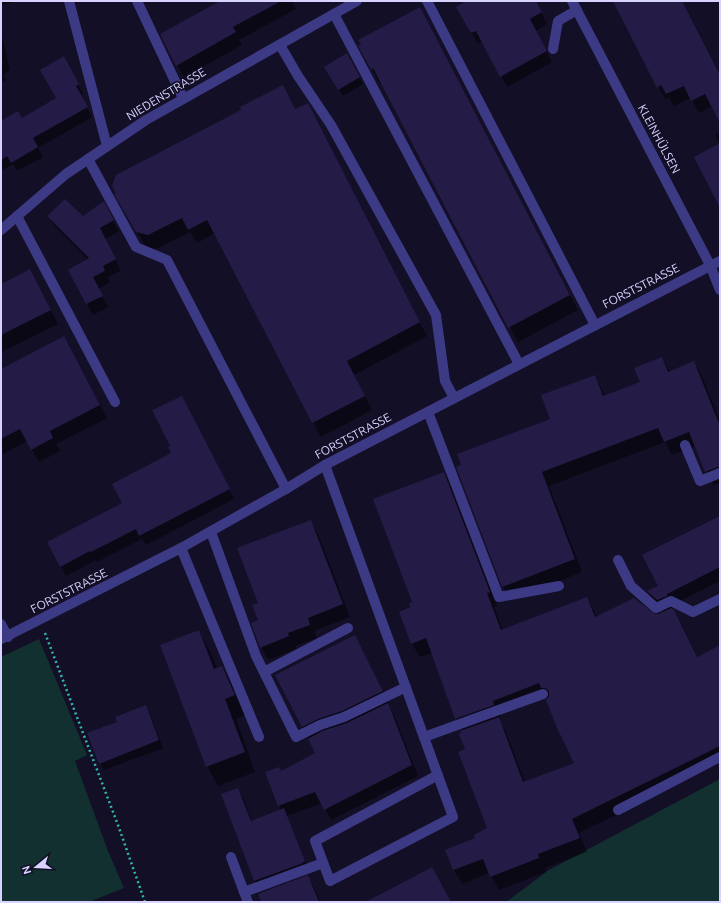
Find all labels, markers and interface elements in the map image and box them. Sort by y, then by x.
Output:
street label: NIEDENSTRASSE [124,65,208,122]
street label: KLEINHÜLSEN [636,102,683,175]
street label: FORSTSTRASSE [600,261,681,310]
street label: FORSTSTRASSE [313,410,393,461]
street label: FORSTSTRASSE [28,566,109,615]
north arrow [16,847,56,887]
text: N [20,864,33,876]

